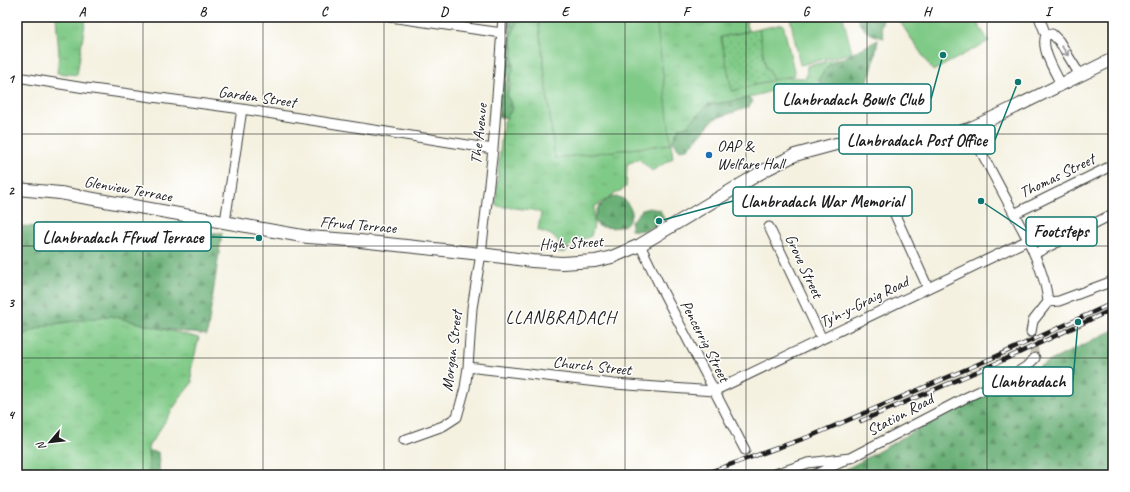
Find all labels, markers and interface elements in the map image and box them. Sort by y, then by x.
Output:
text: A [79,4,87,20]
text: B [200,4,208,20]
text: C [321,4,329,20]
text: D [440,4,449,20]
text: E [562,4,571,20]
text: F [683,4,692,20]
text: G [803,4,811,20]
text: H [923,4,933,20]
text: I [1045,4,1054,20]
one-way arrow [1061,45,1069,56]
text: 1 [8,71,16,87]
street label: Garden Street [217,82,300,113]
callout: Llanbradach Bowls Club [774,84,931,113]
text: Llanbradach Bowls Club [782,89,925,110]
street label: The Avenue [466,101,492,165]
callout: Llanbradach Post Office [839,125,995,154]
text: Llanbradach Post Office [847,130,989,151]
place label: OAP & Welfare Hall [717,136,787,174]
street label: Thomas Street [1016,148,1100,203]
marker: OAP & Welfare Hall [704,150,714,160]
street label: Glenview Terrace [83,171,175,207]
text: 2 [8,183,15,199]
callout: Llanbradach War Memorial [733,187,912,216]
text: Llanbradach War Memorial [741,191,906,212]
street label: Ffrwd Terrace [319,212,399,238]
callout: Footsteps [1026,217,1097,246]
text: Footsteps [1033,221,1091,242]
callout: Llanbradach Ffrwd Terrace [34,222,211,251]
text: Llanbradach Ffrwd Terrace [42,227,205,248]
street label: High Street [539,231,605,255]
street label: Grove Street [781,231,828,303]
street label: Ty'n-y-Graig Road [816,271,914,332]
text: 3 [8,295,15,311]
street label: Pencerrig Street [676,297,735,387]
district label: LLANBRADACH [506,306,618,328]
street label: Morgan Street [437,307,467,392]
street label: Church Street [552,352,634,380]
callout: Llanbradach [983,367,1073,396]
text: Llanbradach [991,371,1066,392]
street label: Station Road [863,388,939,441]
text: 4 [8,407,16,423]
north arrow [30,422,70,462]
text: N [32,438,49,453]

